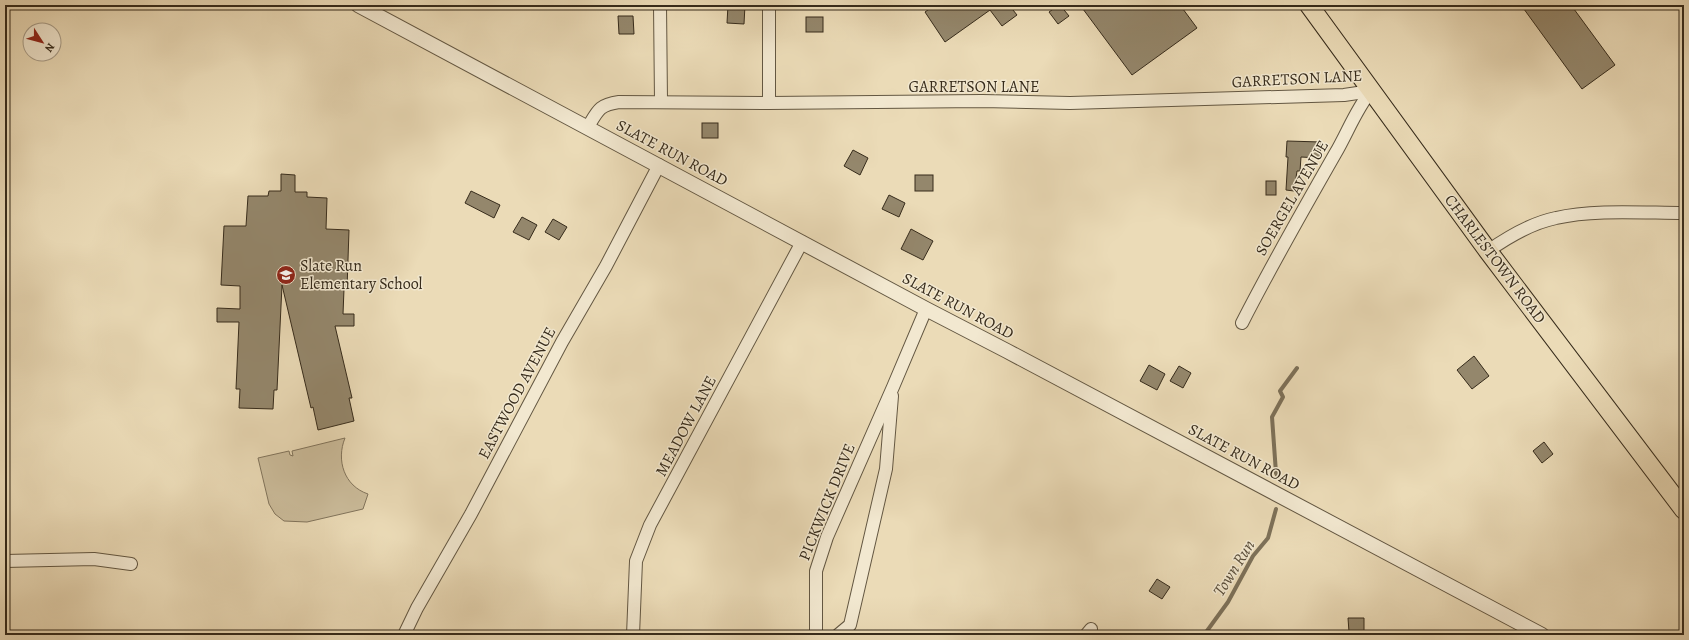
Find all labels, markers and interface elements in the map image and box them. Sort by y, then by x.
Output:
north arrow [22,22,62,62]
text: N [41,40,58,55]
street label: GARRETSON LANE [1231,65,1363,93]
street label: GARRETSON LANE [909,76,1039,98]
street label: SLATE RUN ROAD [612,114,732,192]
street label: SOERGEL AVENUE [1250,136,1334,260]
street label: CHARLESTOWN ROAD [1439,190,1551,328]
place label: Slate Run Elementary School [300,255,423,295]
school or university icon: Slate Run Elementary School [275,264,297,286]
street label: SLATE RUN ROAD [898,267,1018,345]
street label: EASTWOOD AVENUE [473,323,561,463]
street label: MEADOW LANE [650,372,722,480]
street label: SLATE RUN ROAD [1184,418,1304,496]
street label: PICKWICK DRIVE [793,440,861,564]
water label: Town Run [1208,535,1260,601]

